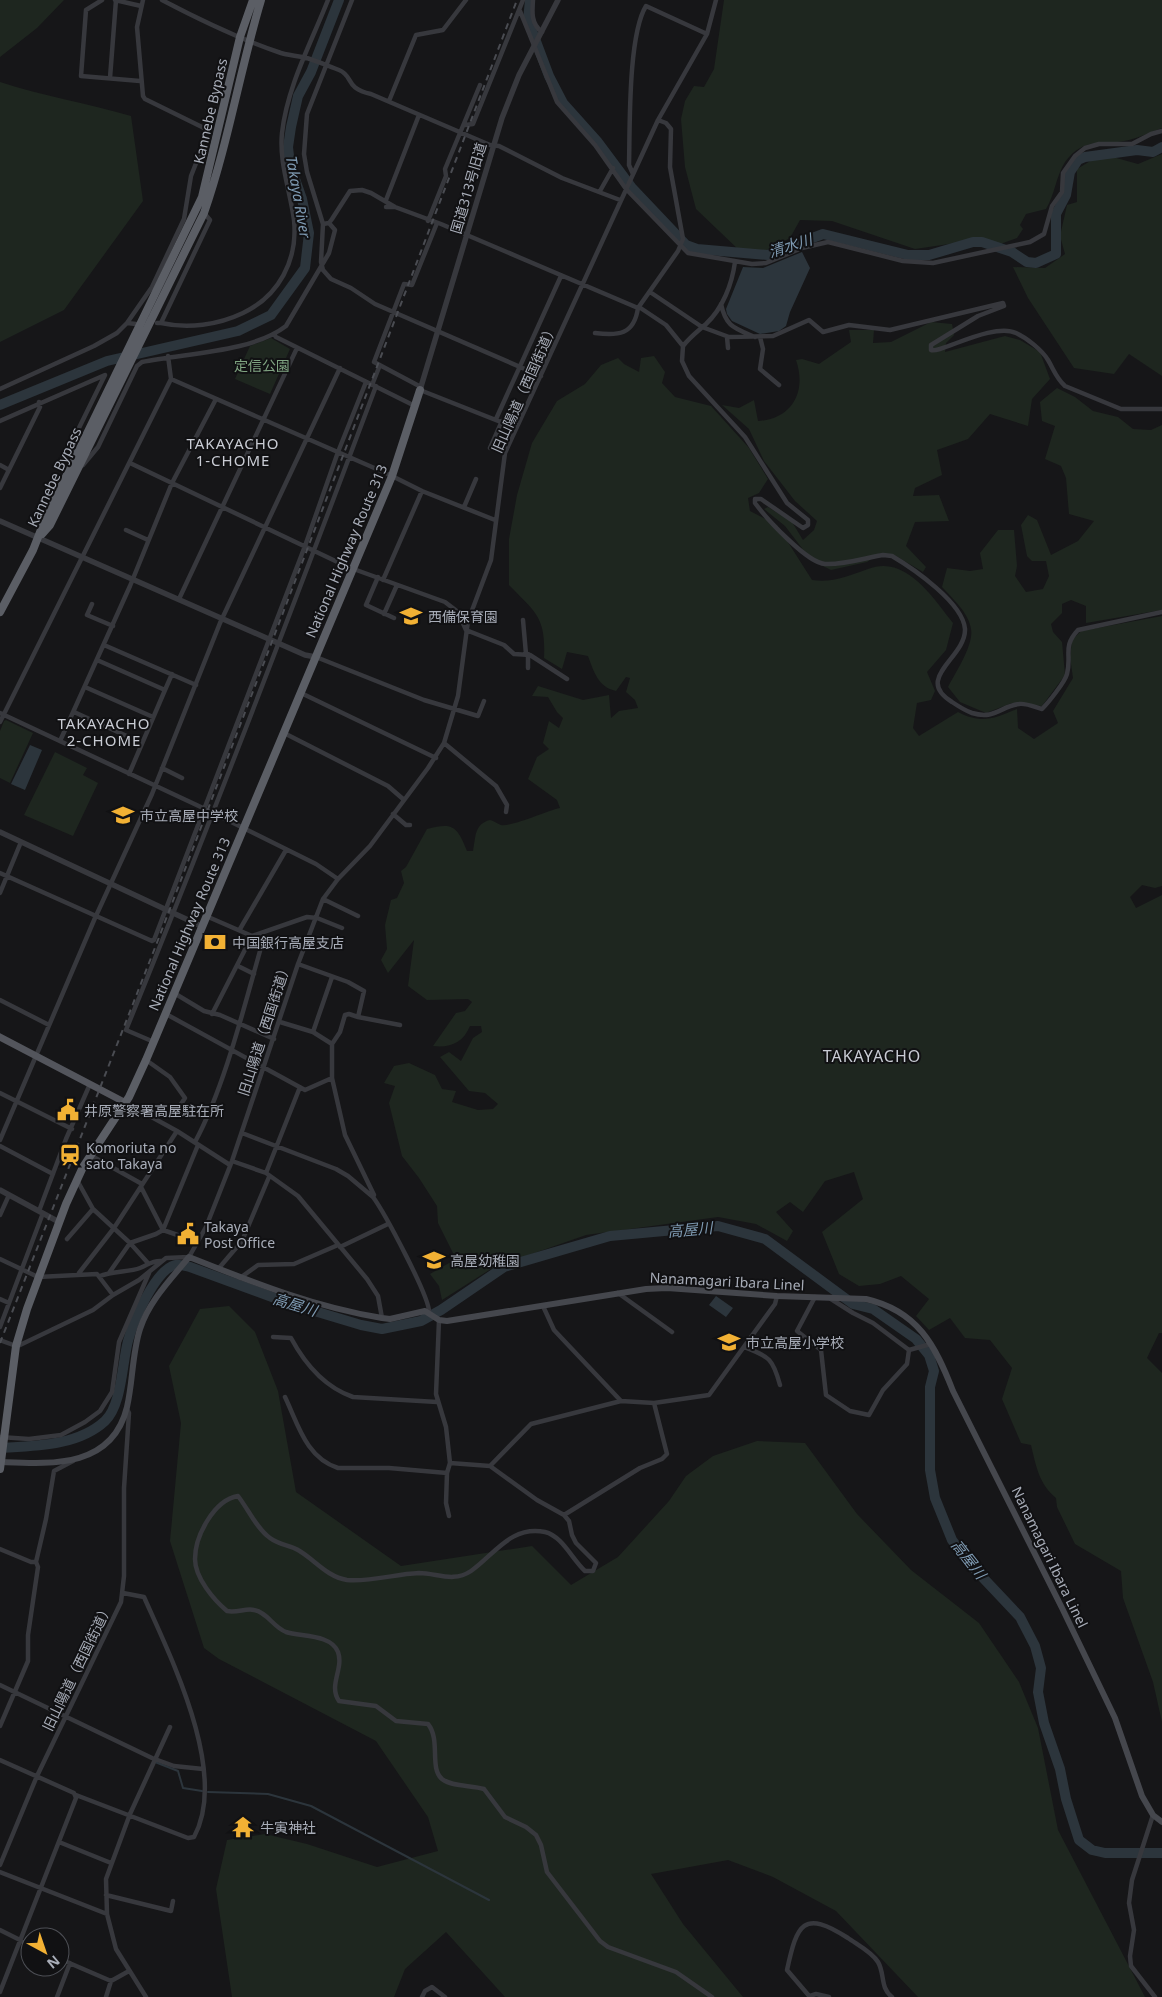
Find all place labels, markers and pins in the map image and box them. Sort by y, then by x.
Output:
school or university icon: 西備保育園 [398,603,424,629]
place label: 西備保育園 [428,607,498,626]
school or university icon: 市立高屋中学校 [110,802,136,828]
place label: 市立高屋中学校 [140,806,238,825]
bank icon: 中国銀行高屋支店 [202,929,228,955]
place label: 中国銀行高屋支店 [232,933,344,952]
public building icon: 井原警察署高屋駐在所 [55,1097,81,1123]
place label: 井原警察署高屋駐在所 [84,1101,224,1120]
place label: Komoriuta no sato Takaya [86,1138,176,1173]
station icon: Komoriuta no sato Takaya [57,1142,83,1168]
place label: Takaya Post Office [204,1217,275,1252]
public building icon: Takaya Post Office [175,1221,201,1247]
school or university icon: 高屋幼稚園 [421,1247,447,1273]
place label: 高屋幼稚園 [450,1251,520,1270]
school or university icon: 市立高屋小学校 [716,1329,742,1355]
place label: 市立高屋小学校 [746,1333,844,1352]
temple icon: 牛寅神社 [230,1814,256,1840]
place label: 牛寅神社 [260,1818,316,1837]

